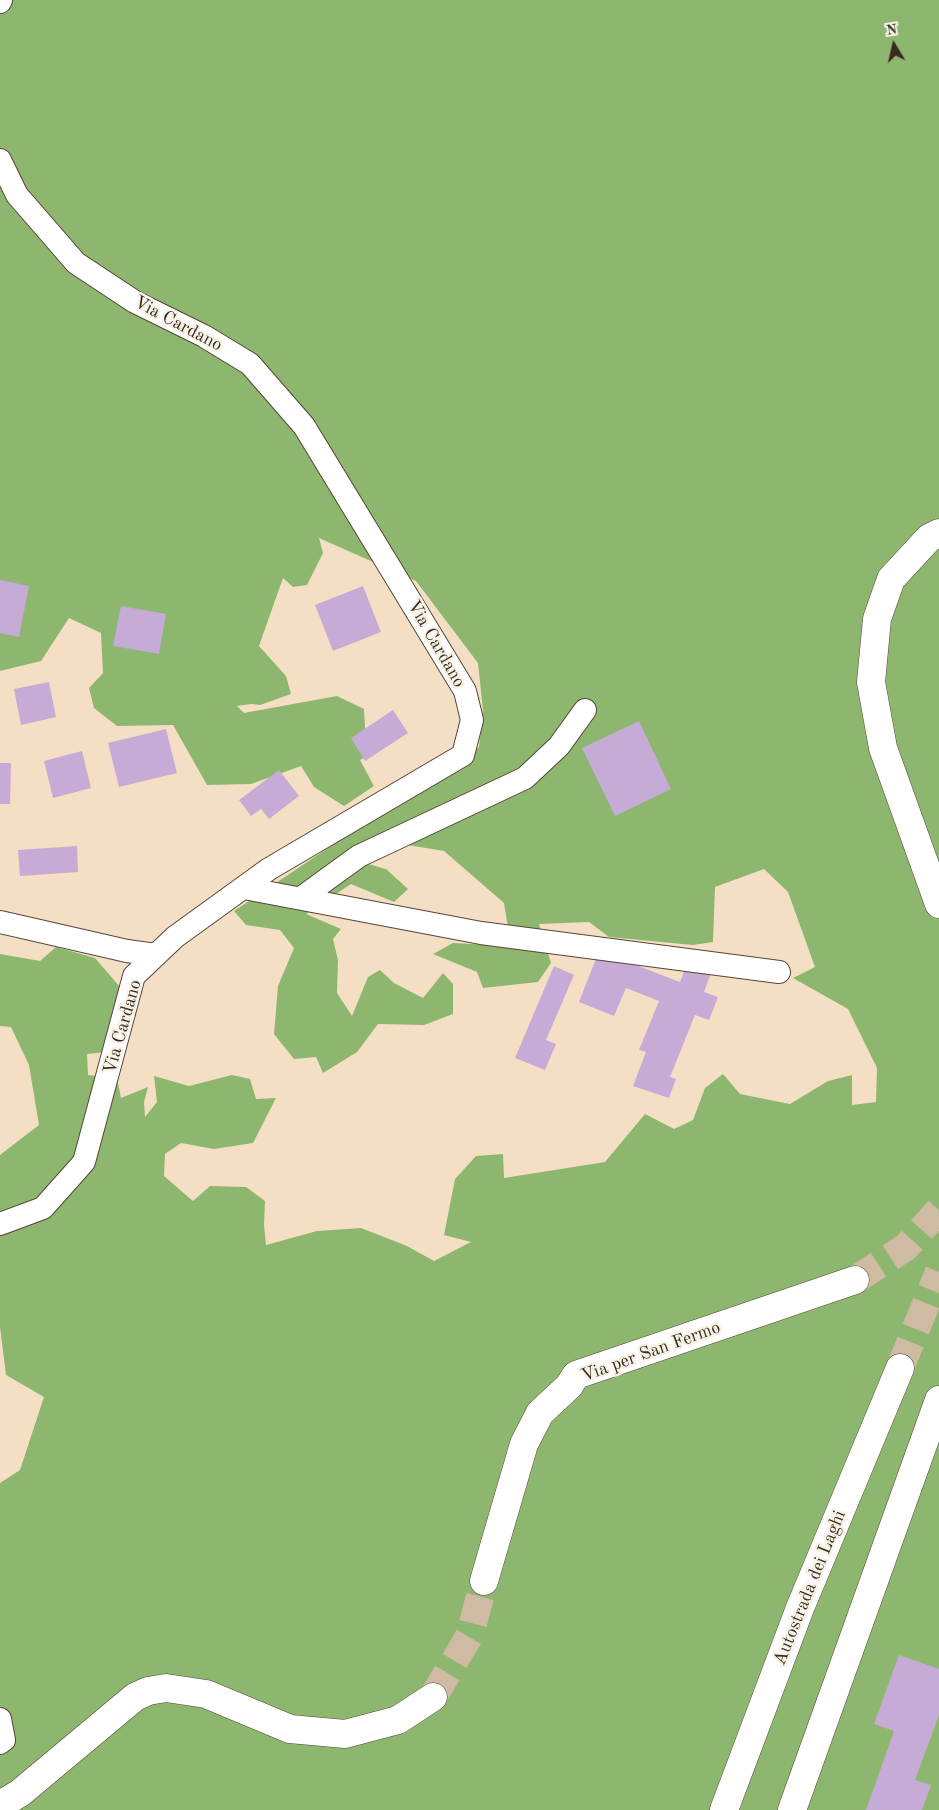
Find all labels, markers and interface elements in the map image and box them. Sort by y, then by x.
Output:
north arrow [869,20,919,70]
text: N [885,22,898,38]
street label: Via Cardano [130,292,226,356]
street label: Via Cardano [402,597,470,691]
street label: Via Cardano [99,977,147,1077]
street label: Via per San Fermo [578,1317,724,1387]
street label: Autostrada dei Laghi [769,1507,851,1669]

